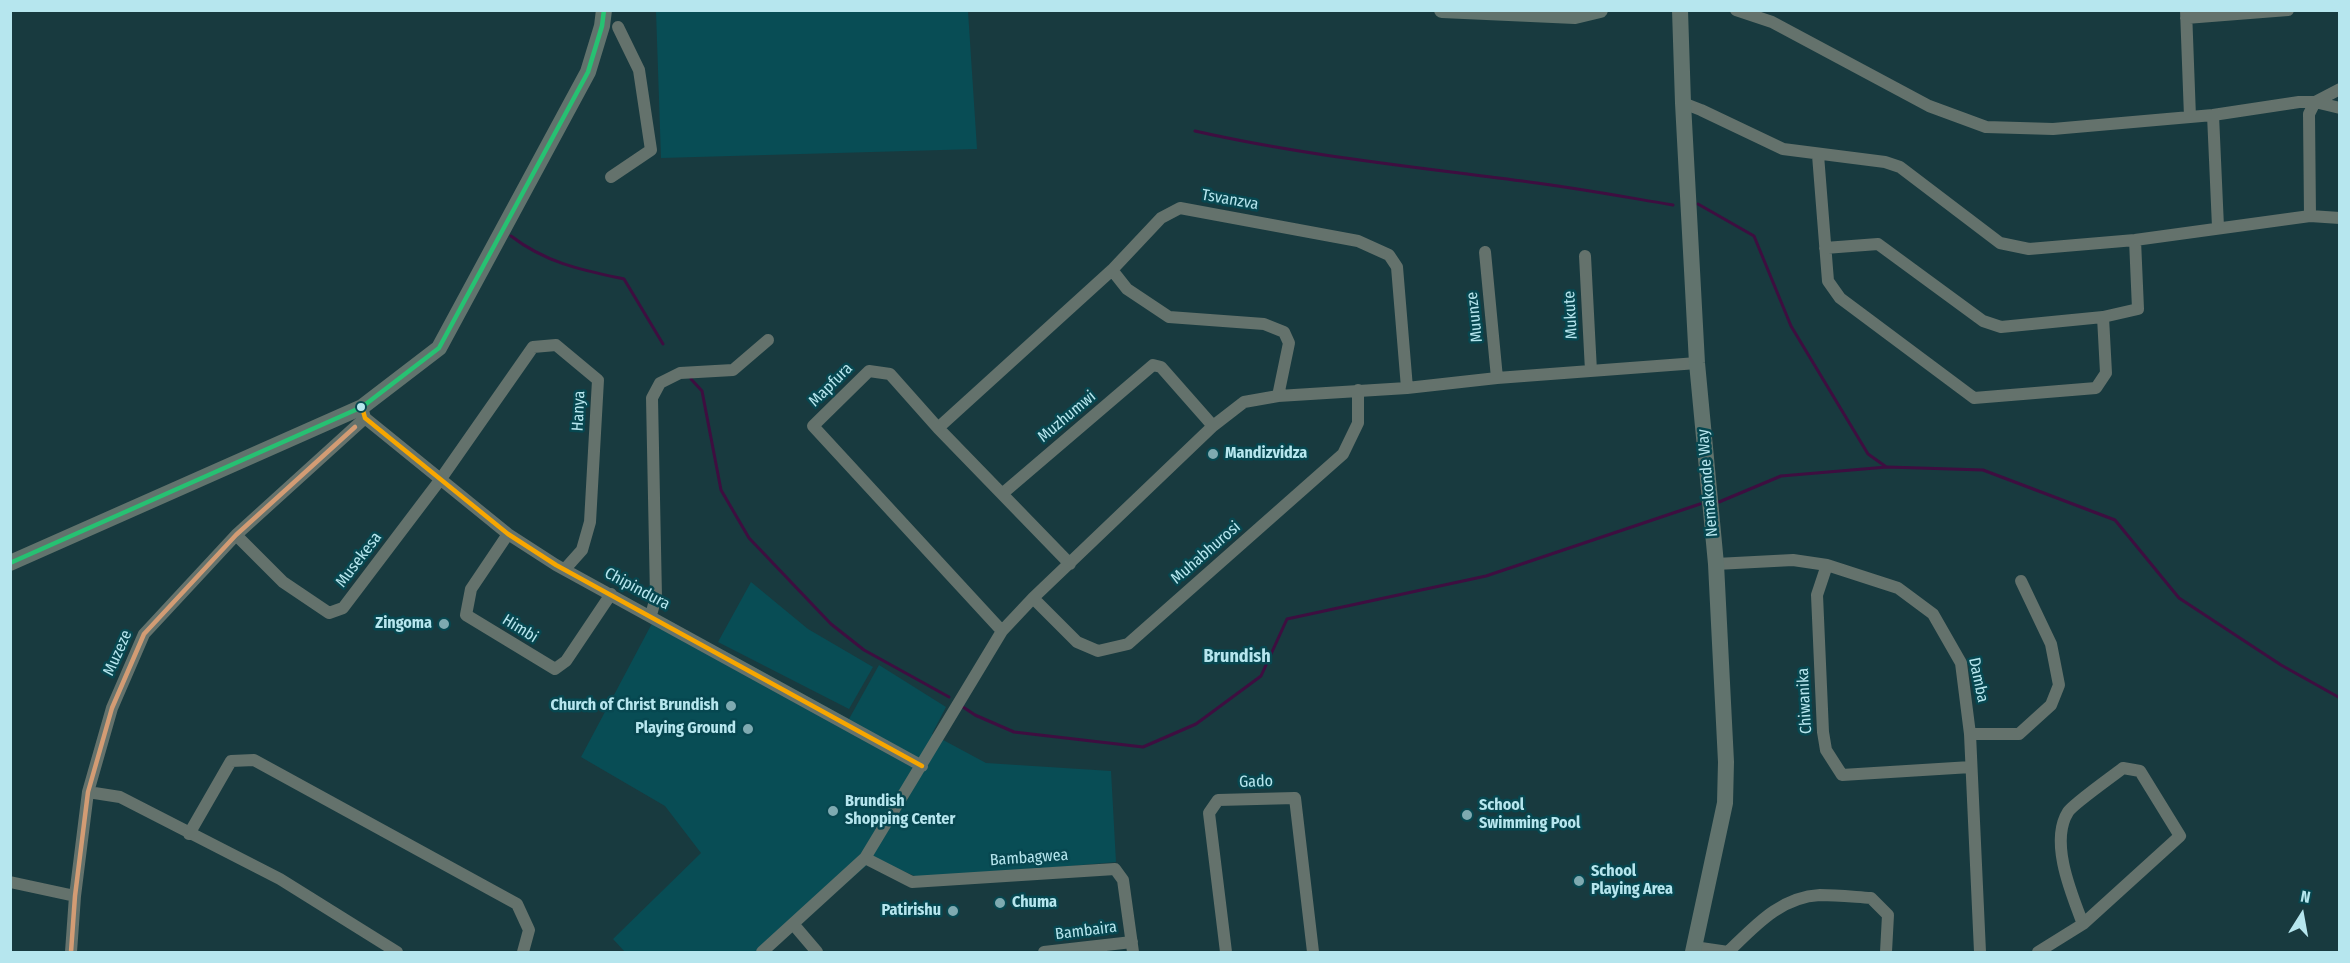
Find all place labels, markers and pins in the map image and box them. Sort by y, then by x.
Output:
unlabelled marker [355,401,367,413]
place label: Mandizvidza [1225,444,1307,464]
marker: Mandizvidza [1206,447,1220,461]
place label: Zingoma [375,614,432,634]
marker: Zingoma [437,617,451,631]
place label: Church of Christ Brundish [551,696,719,716]
marker: Church of Christ Brundish [724,699,738,713]
place label: Playing Ground [635,719,736,739]
marker: Playing Ground [741,722,755,736]
place label: Brundish Shopping Center [845,792,955,830]
place label: School Swimming Pool [1479,796,1580,834]
marker: Brundish Shopping Center [826,804,840,818]
marker: School Swimming Pool [1460,808,1474,822]
place label: School Playing Area [1591,862,1673,900]
marker: School Playing Area [1572,874,1586,888]
place label: Chuma [1012,893,1057,913]
marker: Chuma [993,896,1007,910]
place label: Patirishu [882,901,941,921]
marker: Patirishu [946,904,960,918]

